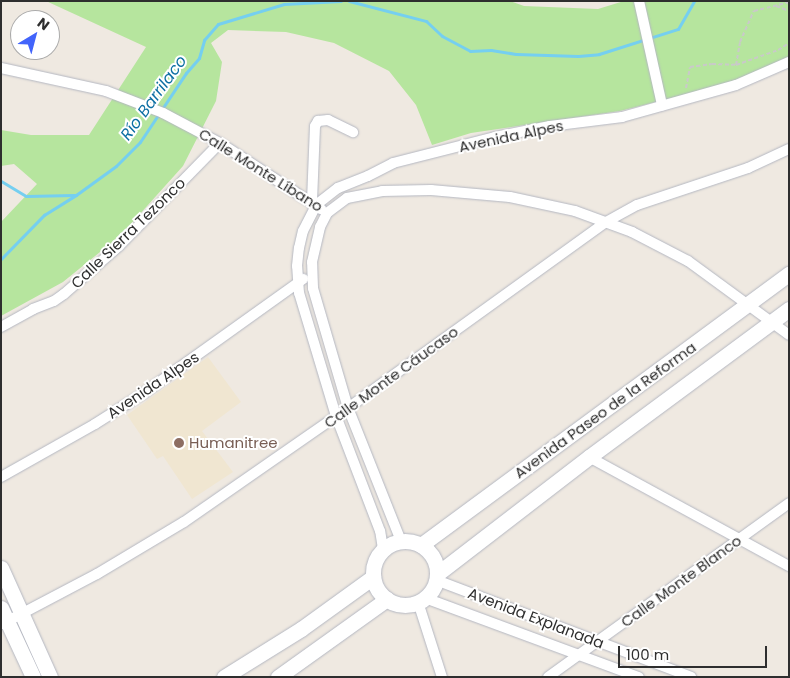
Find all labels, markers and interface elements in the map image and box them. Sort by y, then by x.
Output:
north arrow [10,10,60,60]
text: N [33,13,54,35]
water label: Río Barrilaco [117,52,191,144]
street label: Avenida Alpes [457,116,565,156]
street label: Calle Monte Líbano [196,124,326,216]
street label: Calle Sierra Tezonco [67,174,189,292]
street label: Calle Monte Cáucaso [320,322,462,432]
street label: Avenida Paseo de la Reforma [511,338,699,482]
street label: Avenida Alpes [104,348,202,422]
place label: Humanitree [189,434,278,452]
marker: Humanitree [173,437,185,449]
street label: Calle Monte Blanco [617,531,745,631]
street label: Avenida Explanada [465,584,607,652]
scale bar [620,636,769,668]
text: 100 m [626,644,669,665]

